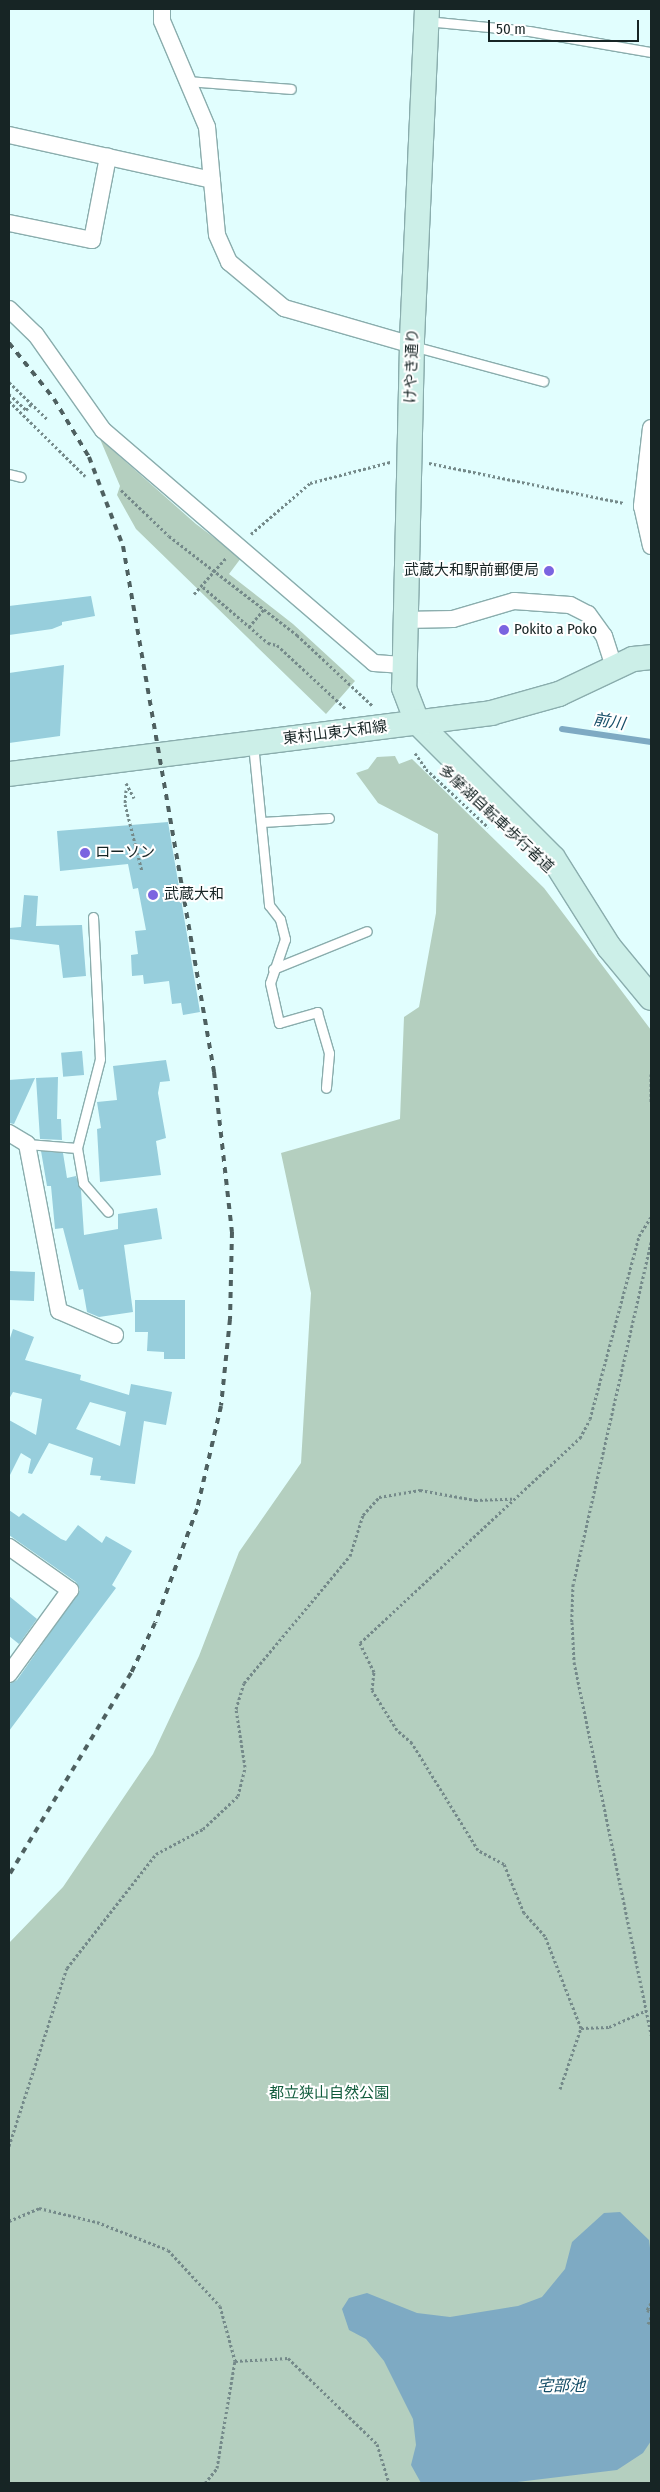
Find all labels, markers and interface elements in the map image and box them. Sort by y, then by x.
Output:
scale bar [490,10,641,42]
text: 50 m [496,20,526,38]
street label: けやき通り [402,328,422,404]
place label: 武蔵大和駅前郵便局 [404,562,539,580]
marker: 武蔵大和駅前郵便局 [543,565,555,577]
place label: Pokito a Poko [514,621,597,639]
marker: Pokito a Poko [498,624,510,636]
water label: 前川 [592,710,626,734]
street label: 東村山東大和線 [282,718,388,748]
street label: 多摩湖自転車歩行者道 [435,761,557,877]
place label: ローソン [95,844,155,862]
marker: ローソン [79,847,91,859]
place label: 武蔵大和 [164,886,224,904]
marker: 武蔵大和 [146,888,160,902]
park label: 都立狭山自然公園 [269,2085,389,2103]
water label: 宅部池 [537,2376,585,2396]

